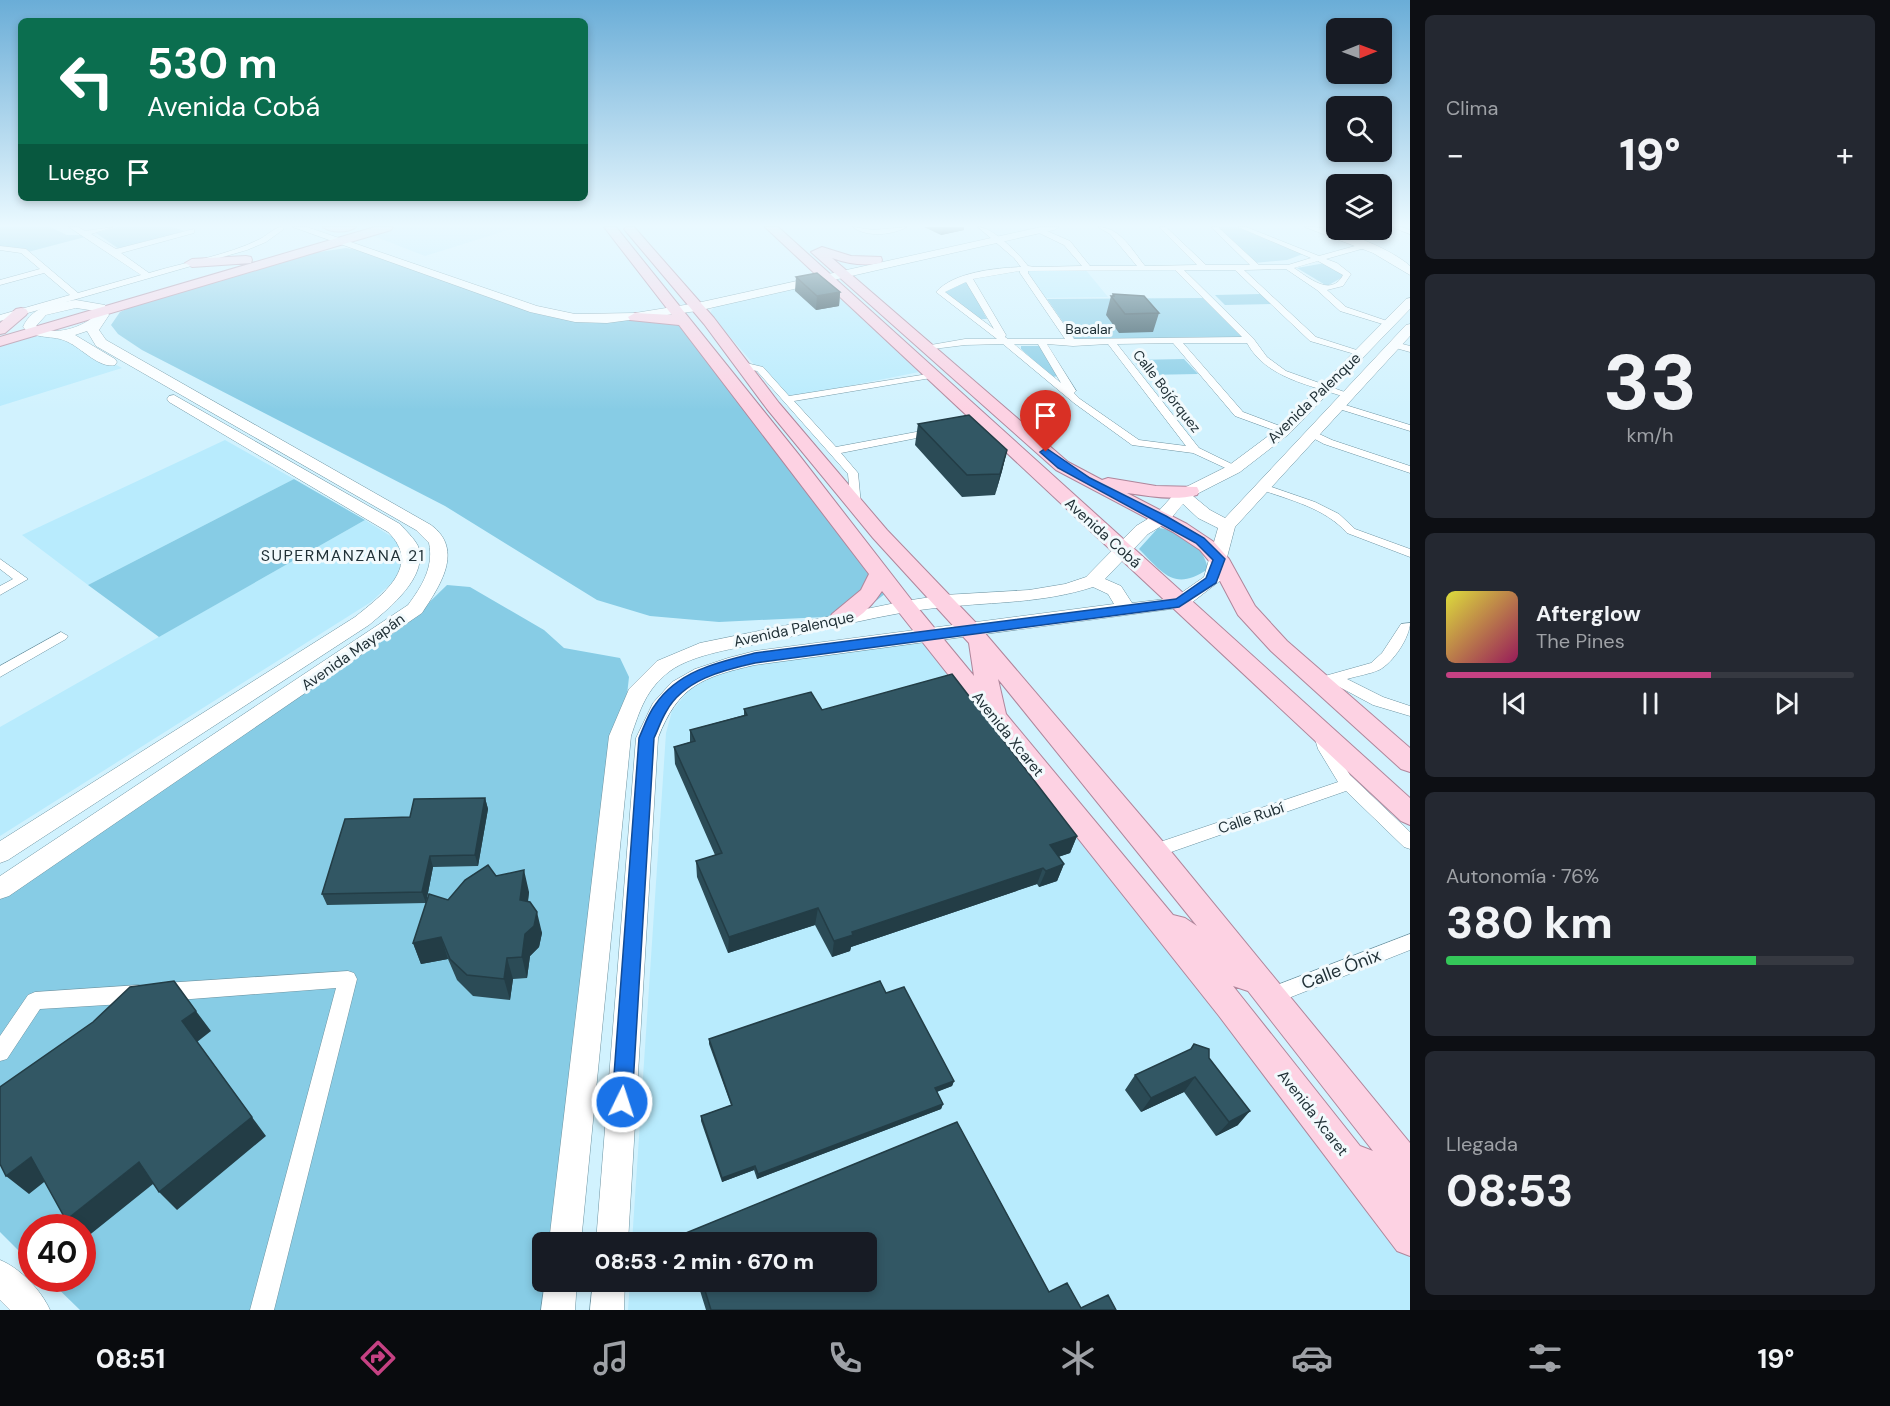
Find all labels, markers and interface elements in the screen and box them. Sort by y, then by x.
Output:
north arrow [1326,18,1392,84]
map controls [1326,18,1392,240]
text: 530 m [147,36,277,91]
icon: left [48,42,126,120]
text: Avenida Cobá [147,89,320,124]
text: Clima [1446,95,1498,121]
button: search [1326,96,1392,162]
text: 19° [1619,125,1681,184]
text: − [1446,133,1464,176]
text: + [1836,133,1854,176]
icon: arrive [122,156,155,189]
text: Luego [48,158,110,187]
button: layers [1326,174,1392,240]
street label: Bacalar [1065,320,1113,338]
text: 33 [1603,332,1697,433]
street label: Calle Bojórquez [1129,346,1205,436]
street label: Avenida Palenque [1263,348,1365,448]
pin [1020,390,1071,452]
icon: arrive [1029,399,1062,432]
text: km/h [1626,422,1674,448]
street label: Avenida Cobá [1061,493,1145,573]
district label: SUPERMANZANA 21 [261,545,425,566]
text: Afterglow [1536,599,1641,628]
street label: Avenida Palenque [732,606,856,652]
street label: Avenida Mayapán [297,609,409,695]
text: The Pines [1536,628,1625,654]
street label: Avenida Xcaret [968,687,1048,781]
icon: previous [1498,687,1531,720]
icon: pause [1634,687,1667,720]
icon: next [1770,687,1803,720]
street label: Calle Rubí [1215,797,1287,839]
text: Autonomía · 76% [1446,863,1599,889]
text: 380 km [1446,893,1613,952]
street label: Calle Ónix [1298,943,1384,995]
street label: Avenida Xcaret [1273,1066,1353,1160]
position arrow [590,1070,654,1134]
text: Llegada [1446,1131,1518,1157]
text: 08:53 [1446,1161,1573,1220]
speed limit sign: 40 [18,1214,96,1292]
text: 08:53 · 2 min · 670 m [595,1247,814,1276]
icon: directions [357,1337,399,1379]
icon: music [590,1337,632,1379]
icon: phone [824,1337,866,1379]
icon: climate [1057,1337,1099,1379]
icon: car [1291,1337,1333,1379]
icon: filters [1524,1337,1566,1379]
text: 08:51 [96,1341,165,1376]
text: 19° [1757,1341,1794,1376]

